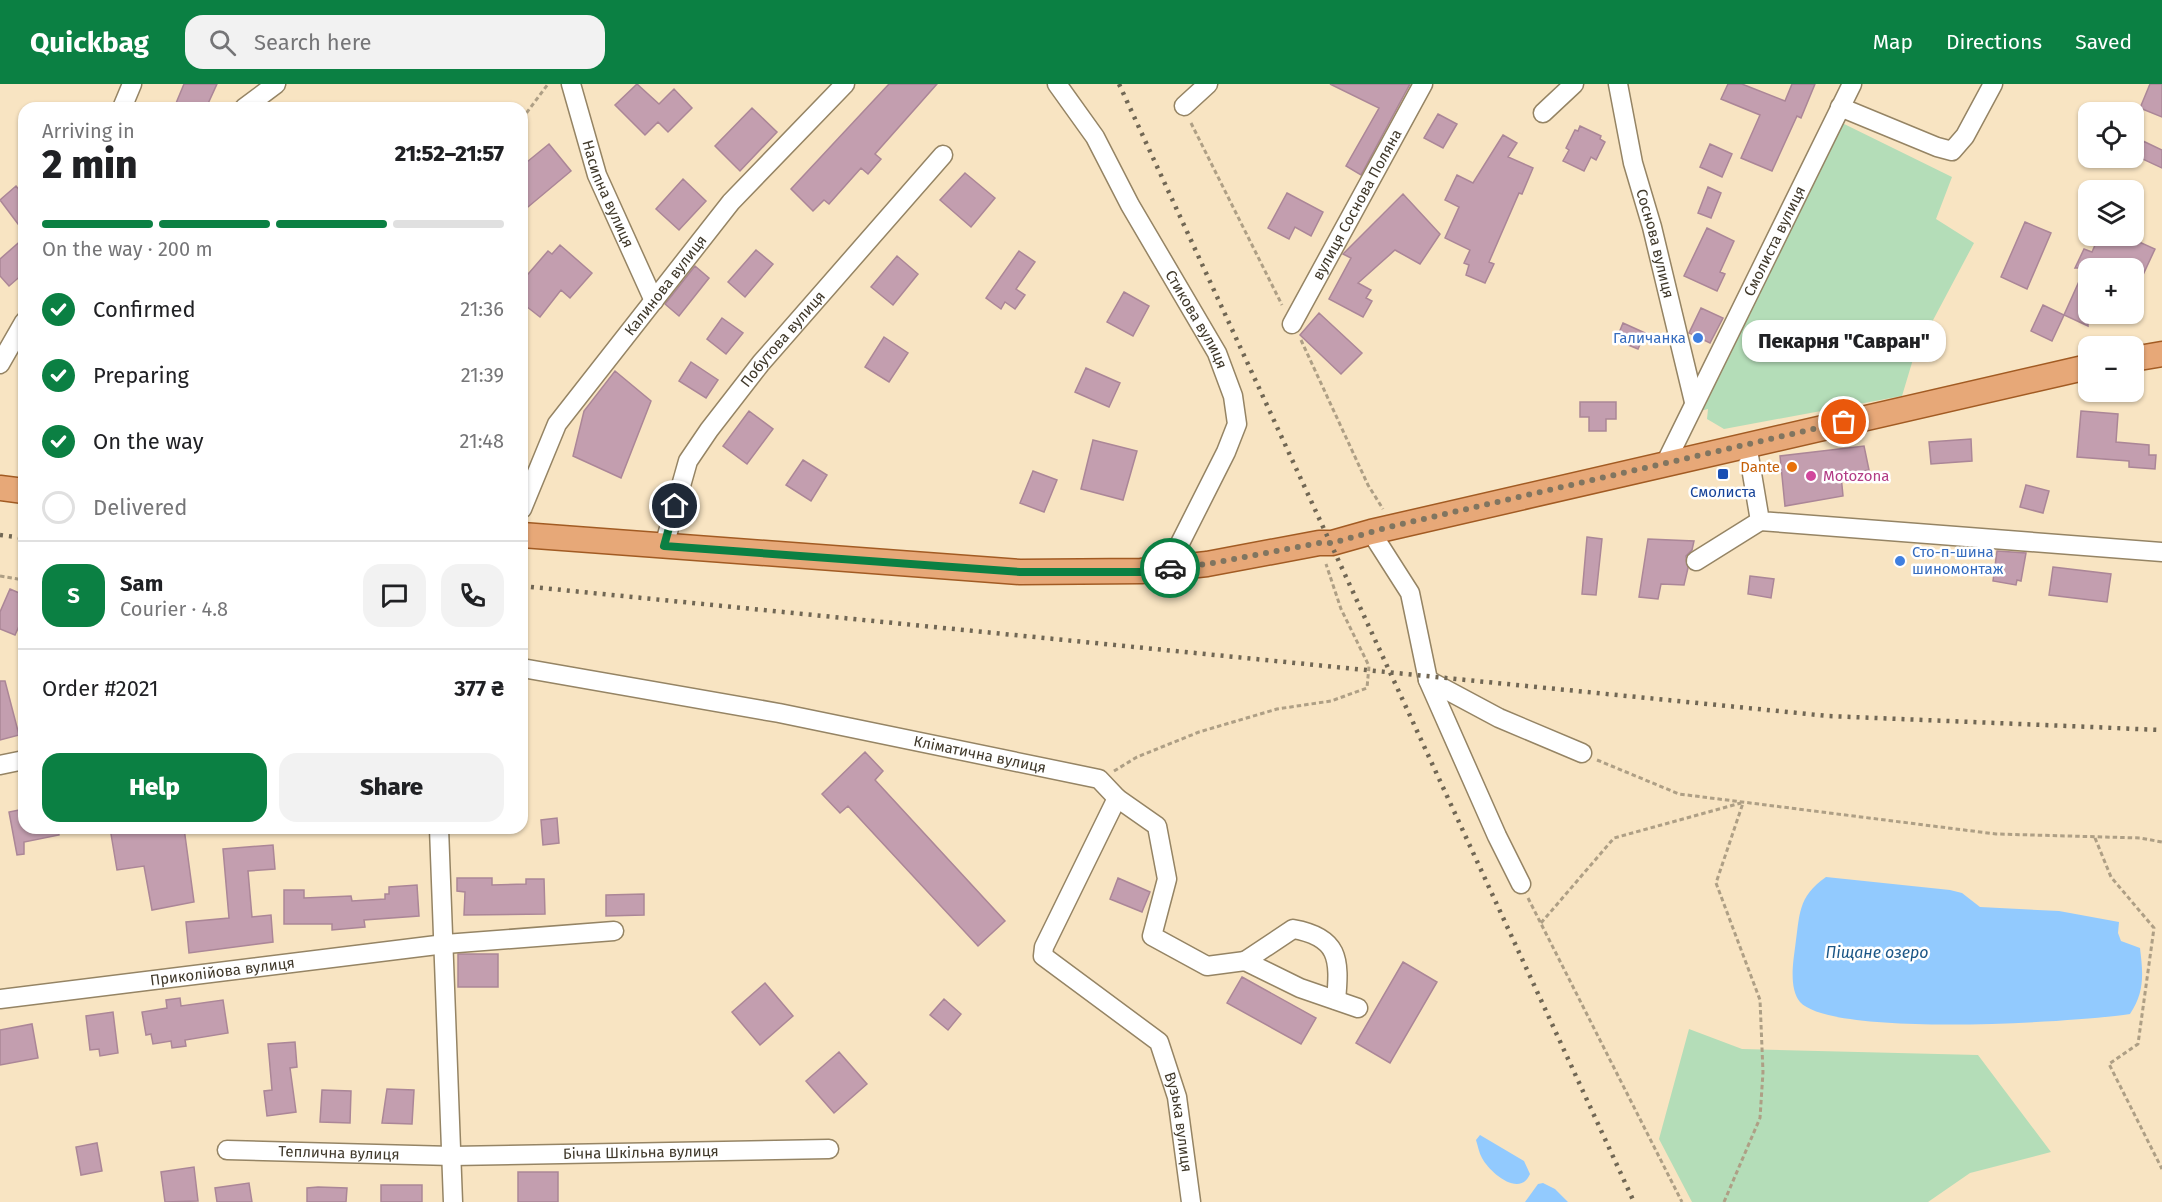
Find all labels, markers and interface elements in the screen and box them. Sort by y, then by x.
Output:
search box [185,15,605,69]
text: Quickbag [30,26,149,59]
icon: search [206,26,239,59]
text: Search here [254,29,372,56]
text: Map [1873,29,1913,55]
text: Directions [1946,29,2042,55]
text: Saved [2075,29,2132,55]
map controls [2078,102,2144,402]
button: locate [2078,102,2144,168]
text: Arriving in [42,119,135,143]
street label: вулиця Соснова Поляна [1309,126,1406,283]
street label: Насипна вулиця [578,138,638,250]
text: 21:52–21:57 [395,140,504,167]
text: 2 min [42,142,138,188]
button: layers [2078,180,2144,246]
street label: Смолиста вулиця [1740,183,1809,299]
street label: Соснова вулиця [1632,187,1678,300]
street label: Калинова вулиця [621,232,711,339]
text: On the way · 200 m [42,237,213,261]
button: + [2078,258,2144,324]
street label: Стикова вулиця [1161,267,1231,371]
street label: Побутова вулиця [737,287,829,391]
icon: check [42,293,75,326]
text: Confirmed [93,296,196,323]
text: 21:36 [460,297,504,321]
callout: Пекарня "Савран" [1742,320,1946,362]
place label: Галичанка [1613,329,1686,347]
text: Пекарня "Савран" [1758,329,1930,353]
marker: Галичанка [1691,331,1705,345]
button: − [2078,336,2144,402]
icon: check [42,359,75,392]
text: Preparing [93,362,189,389]
text: 21:39 [461,363,504,387]
pin [1818,396,1869,447]
icon: bag [1827,405,1860,438]
icon: check [42,425,75,458]
text: On the way [93,428,204,455]
text: 21:48 [460,429,504,453]
place label: Dante [1740,458,1780,476]
marker: Dante [1785,460,1799,474]
marker: Смолиста [1716,467,1730,481]
place label: Motozona [1823,467,1889,485]
marker: Motozona [1804,469,1818,483]
pin [649,480,700,531]
place label: Смолиста [1690,483,1756,501]
icon: home [658,489,691,522]
text: Delivered [93,494,188,521]
courier [1140,538,1200,598]
place label: Сто-п-шина шиномонтаж [1912,543,2004,578]
icon: car [1154,552,1187,585]
marker: Сто-п-шина шиномонтаж [1893,554,1907,568]
button: chat [363,564,426,627]
button: phone [441,564,504,627]
text: Sam [120,570,163,597]
text: S [67,582,80,609]
text: Courier · 4.8 [120,597,228,621]
text: Order #2021 [42,675,159,702]
text: 377 ₴ [454,675,504,702]
street label: Кліматична вулиця [912,732,1048,777]
button: Help [42,753,267,822]
button: Share [279,753,504,822]
water label: Піщане озеро [1825,943,1929,962]
street label: Приколійова вулиця [149,954,296,989]
street label: Вузька вулиця [1160,1070,1196,1173]
street label: Теплична вулиця [278,1142,400,1164]
street label: Бічна Шкільна вулиця [563,1142,719,1163]

